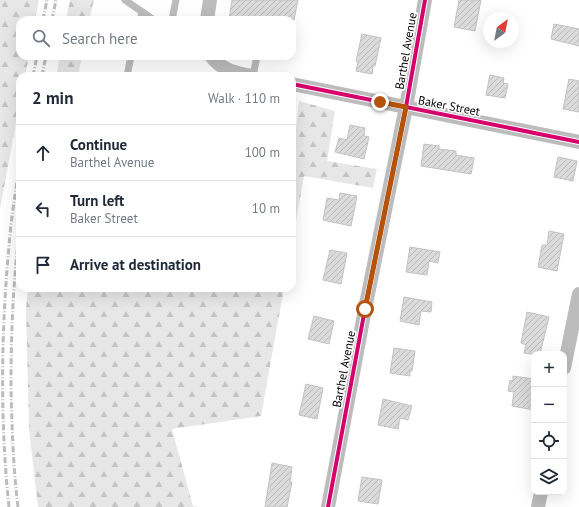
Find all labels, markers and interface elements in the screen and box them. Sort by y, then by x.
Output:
street label: Barthel Avenue [391,11,420,91]
north arrow [483,12,519,48]
search box [16,16,296,60]
icon: search [30,27,52,49]
text: Search here [62,29,138,48]
text: 2 min [32,87,73,109]
text: Walk · 110 m [208,90,280,107]
street label: Baker Street [417,92,481,119]
route end [371,93,389,111]
text: Continue [70,135,127,154]
icon: ahead [32,142,54,164]
text: 100 m [245,144,280,161]
text: Barthel Avenue [70,154,154,171]
text: Turn left [70,191,124,210]
icon: left [32,198,54,220]
text: 10 m [252,200,280,217]
text: Baker Street [70,210,138,227]
icon: arrive [32,254,54,276]
text: Arrive at destination [70,255,201,274]
route start [356,300,374,318]
street label: Barthel Avenue [329,329,358,409]
map controls [531,351,567,495]
button: + [531,351,567,387]
button: − [531,387,567,423]
button: locate [531,423,567,459]
button: layers [531,459,567,495]

